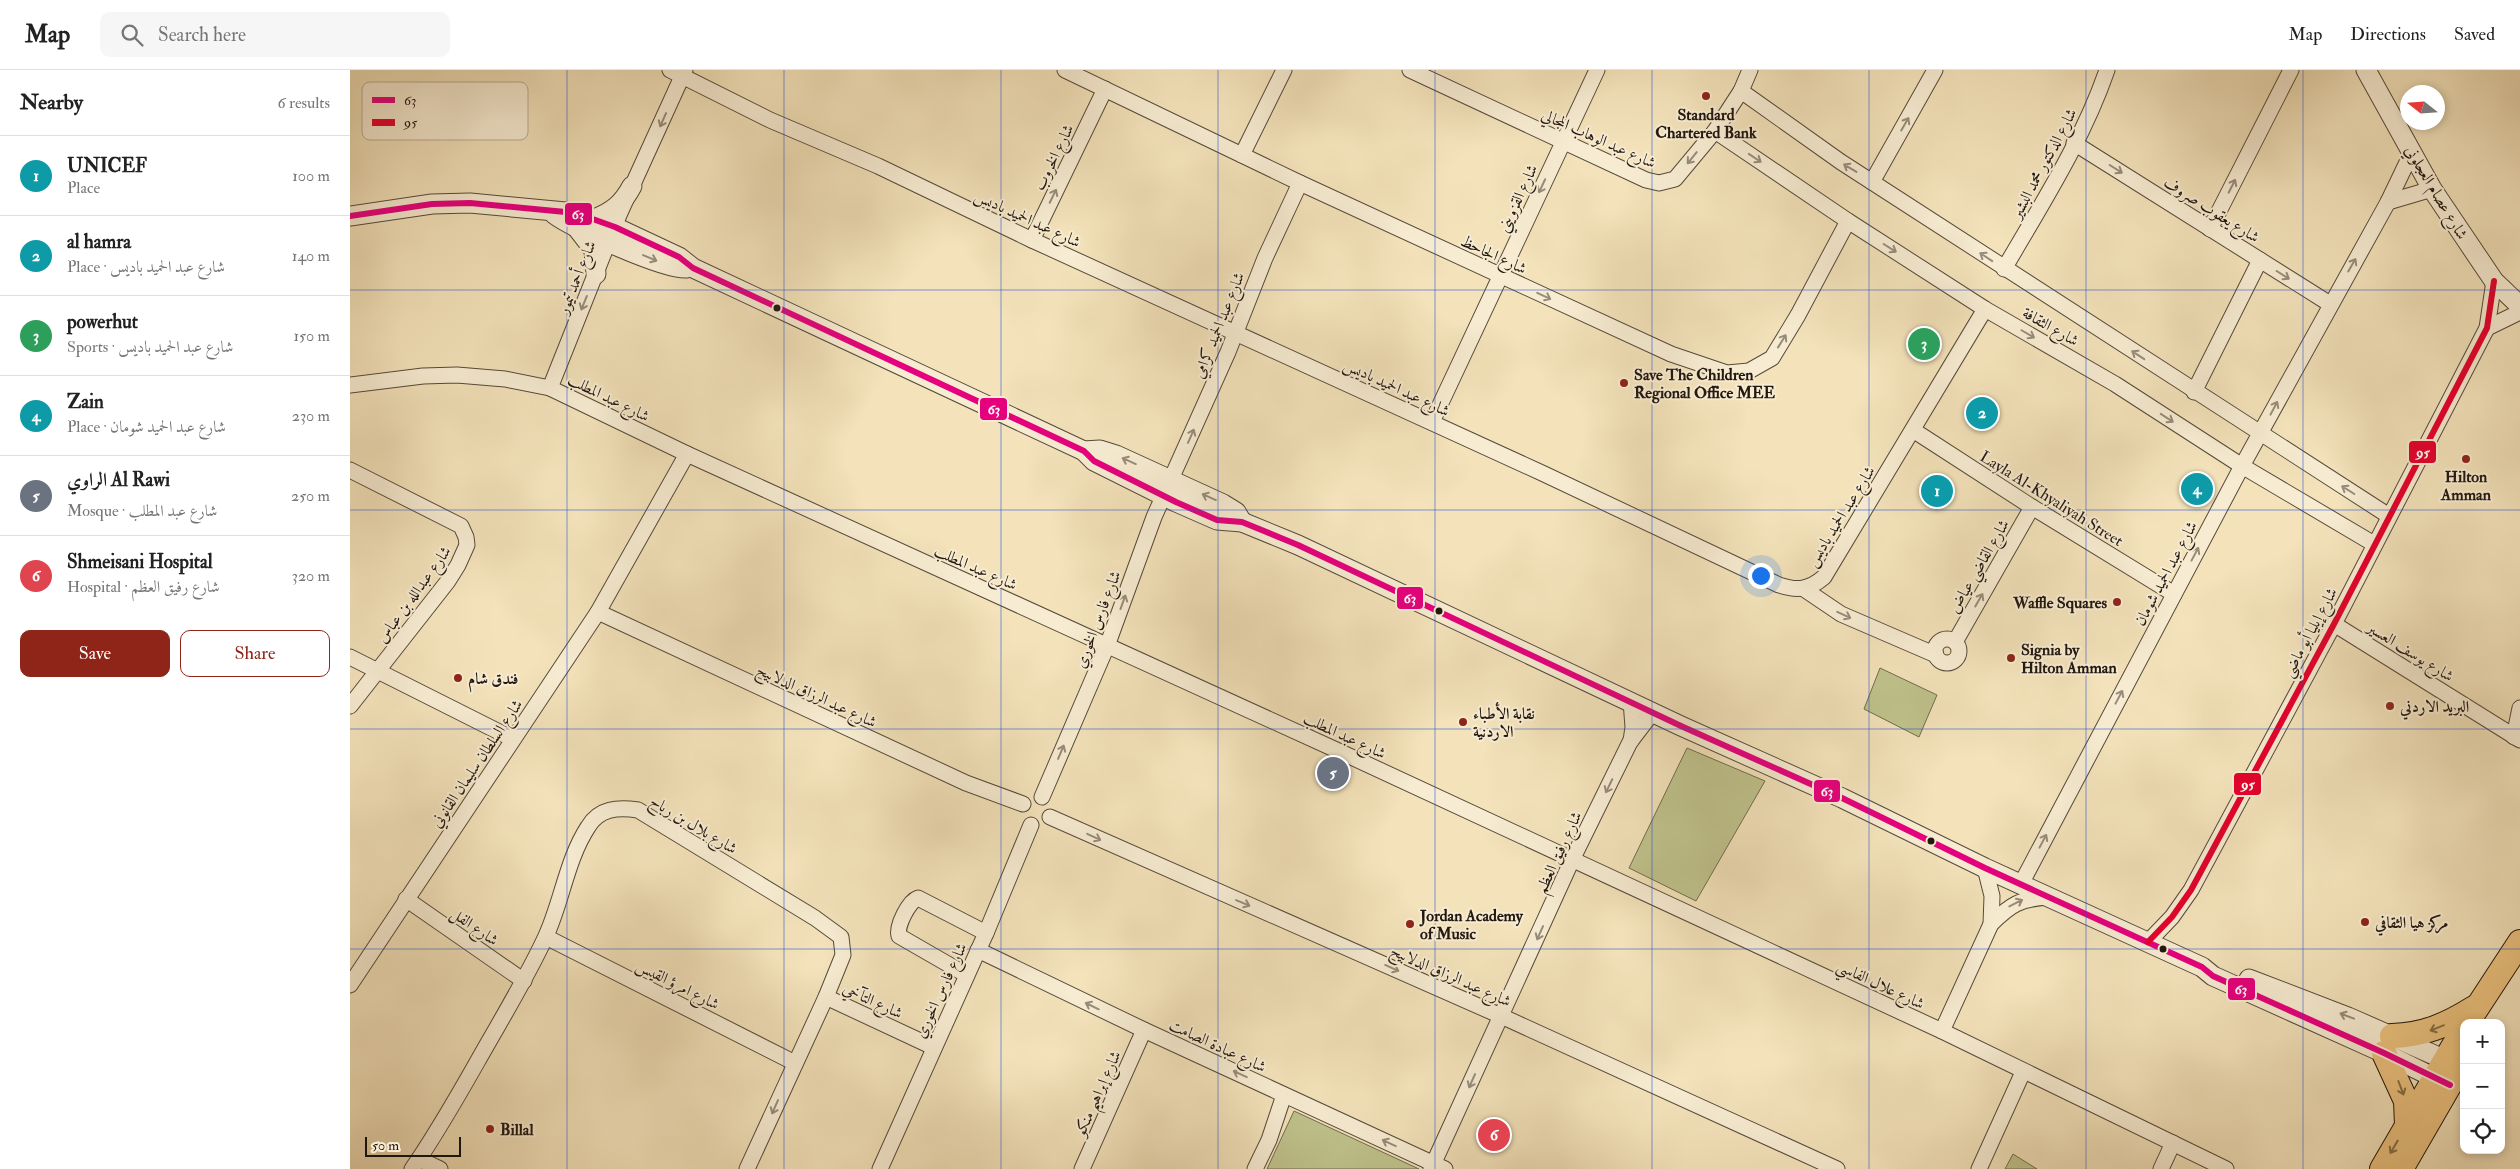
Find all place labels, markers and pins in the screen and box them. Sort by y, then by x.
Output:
marker: Standard Chartered Bank [1700,90,1712,102]
place label: Standard Chartered Bank [1655,105,1757,143]
unlabelled marker [772,303,782,313]
pin: 3 [1908,325,1940,363]
place label: Save The Children Regional Office MEE [1634,365,1776,404]
marker: Save The Children Regional Office MEE [1618,377,1630,389]
pin: 2 [1966,394,1998,432]
marker: Hilton Amman [2460,453,2472,465]
place label: Hilton Amman [2440,467,2492,505]
pin: 4 [2181,470,2213,508]
pin: 1 [1921,472,1953,510]
place label: Waffle Squares [2012,593,2108,614]
marker: Waffle Squares [2111,596,2123,608]
unlabelled marker [1434,606,1444,616]
place label: Signia by Hilton Amman [2021,640,2117,678]
marker: Signia by Hilton Amman [2005,652,2017,664]
place label: فندق شام [468,669,519,693]
marker: فندق شام [452,672,464,684]
place label: البريد الاردني [2399,697,2469,720]
marker: البريد الاردني [2384,700,2396,712]
place label: نقابة الأطباء الاردنية [1473,702,1535,742]
marker: نقابة الأطباء الاردنية [1457,716,1469,728]
pin: 5 [1317,754,1349,792]
unlabelled marker [1926,836,1936,846]
place label: Jordan Academy of Music [1419,906,1524,944]
place label: مركز هيا الثقافي [2374,913,2448,936]
marker: مركز هيا الثقافي [2359,916,2371,928]
marker: Jordan Academy of Music [1404,918,1416,930]
unlabelled marker [2158,944,2168,954]
pin: 6 [1478,1116,1510,1154]
place label: Billal [500,1120,534,1140]
marker: Billal [484,1123,496,1135]

